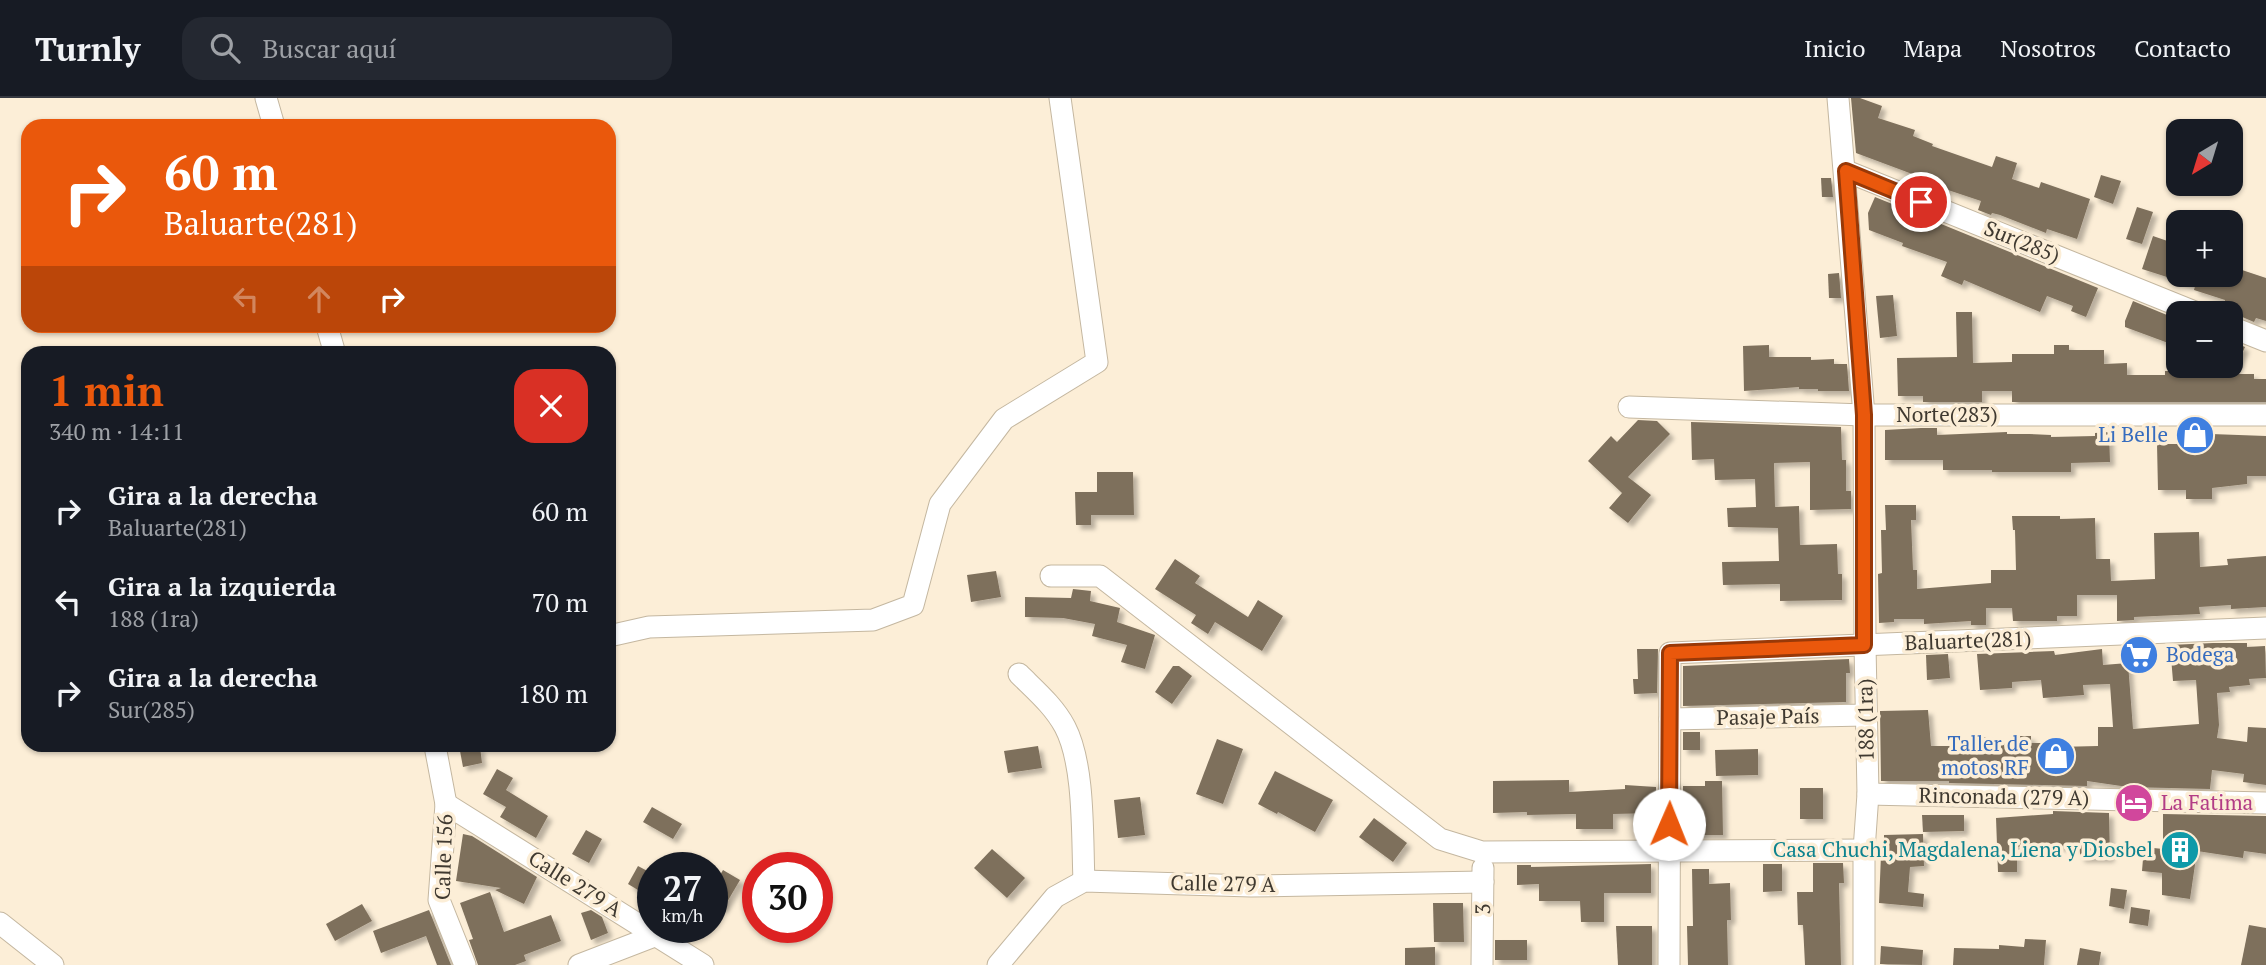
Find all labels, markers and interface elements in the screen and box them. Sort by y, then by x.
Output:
search box [182,17,672,80]
text: Turnly [35,27,140,70]
icon: search [206,29,244,67]
text: Buscar aquí [262,31,396,65]
text: Inicio [1804,32,1866,64]
text: Mapa [1904,32,1962,64]
text: Nosotros [2000,32,2096,64]
text: Contacto [2134,32,2231,64]
north arrow [2166,119,2244,196]
map controls [2166,119,2243,378]
text: 60 m [164,139,278,204]
icon: right [49,147,140,238]
pin [1891,172,1951,232]
icon: arrive [1902,183,1940,221]
text: Baluarte(281) [164,202,357,244]
button: + [2166,210,2243,287]
street label: Sur(285) [1980,213,2064,269]
icon: left [227,280,265,318]
icon: ahead [300,280,338,318]
icon: right [373,280,411,318]
button: − [2166,301,2243,378]
text: 1 min [49,362,164,418]
button: close [514,369,588,443]
street label: Norte(283) [1896,400,1998,428]
shop icon: Li Belle [2174,414,2216,456]
text: 340 m · 14:11 [49,416,184,447]
place label: Li Belle [2098,420,2168,448]
text: Gira a la derecha [108,478,318,512]
icon: right [49,492,87,530]
text: 60 m [532,494,588,528]
text: Baluarte(281) [108,512,247,543]
text: Gira a la izquierda [108,569,336,603]
icon: left [49,583,87,621]
text: 70 m [532,585,588,619]
text: 188 (1ra) [108,603,199,634]
street label: Baluarte(281) [1904,624,2032,656]
supermarket icon: Bodega [2118,634,2160,676]
place label: Bodega [2166,640,2235,668]
text: Gira a la derecha [108,660,318,694]
icon: right [49,674,87,712]
text: 180 m [518,676,588,710]
street label: 188 (1ra) [1850,678,1880,762]
text: Sur(285) [108,694,195,725]
street label: Pasaje País [1716,701,1820,731]
place label: Taller de motos RF [1941,729,2029,781]
shop icon: Taller de motos RF [2035,735,2077,777]
street label: Rinconada (279 A) [1918,781,2090,811]
hotel icon: La Fatima [2113,782,2155,824]
position arrow [1632,787,1706,861]
place label: La Fatima [2161,788,2254,816]
street label: Calle 156 [428,813,458,900]
building icon: Casa Chuchi, Magdalena, Liena y Diosbel [2159,829,2201,871]
place label: Casa Chuchi, Magdalena, Liena y Diosbel [1773,835,2153,863]
street label: Calle 279 A [524,843,628,923]
speed limit sign: 30 [742,852,833,943]
text: 27 [663,865,702,911]
street label: Calle 279 A [1170,868,1276,898]
text: km/h [662,903,703,927]
street label: 3 [1468,903,1496,915]

